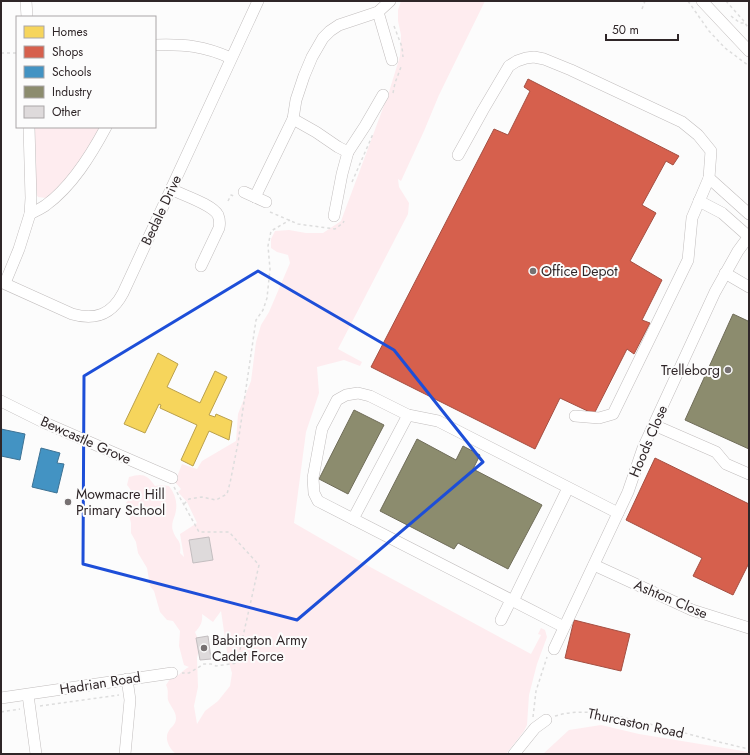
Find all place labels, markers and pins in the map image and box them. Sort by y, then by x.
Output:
place label: Office Depot [541,261,618,281]
marker: Office Depot [528,266,538,276]
place label: Trelleborg [661,360,720,380]
marker: Trelleborg [723,365,733,375]
place label: Mowmacre Hill Primary School [76,484,165,520]
marker: Mowmacre Hill Primary School [63,497,73,507]
place label: Babington Army Cadet Force [212,630,308,666]
marker: Babington Army Cadet Force [199,643,209,653]

